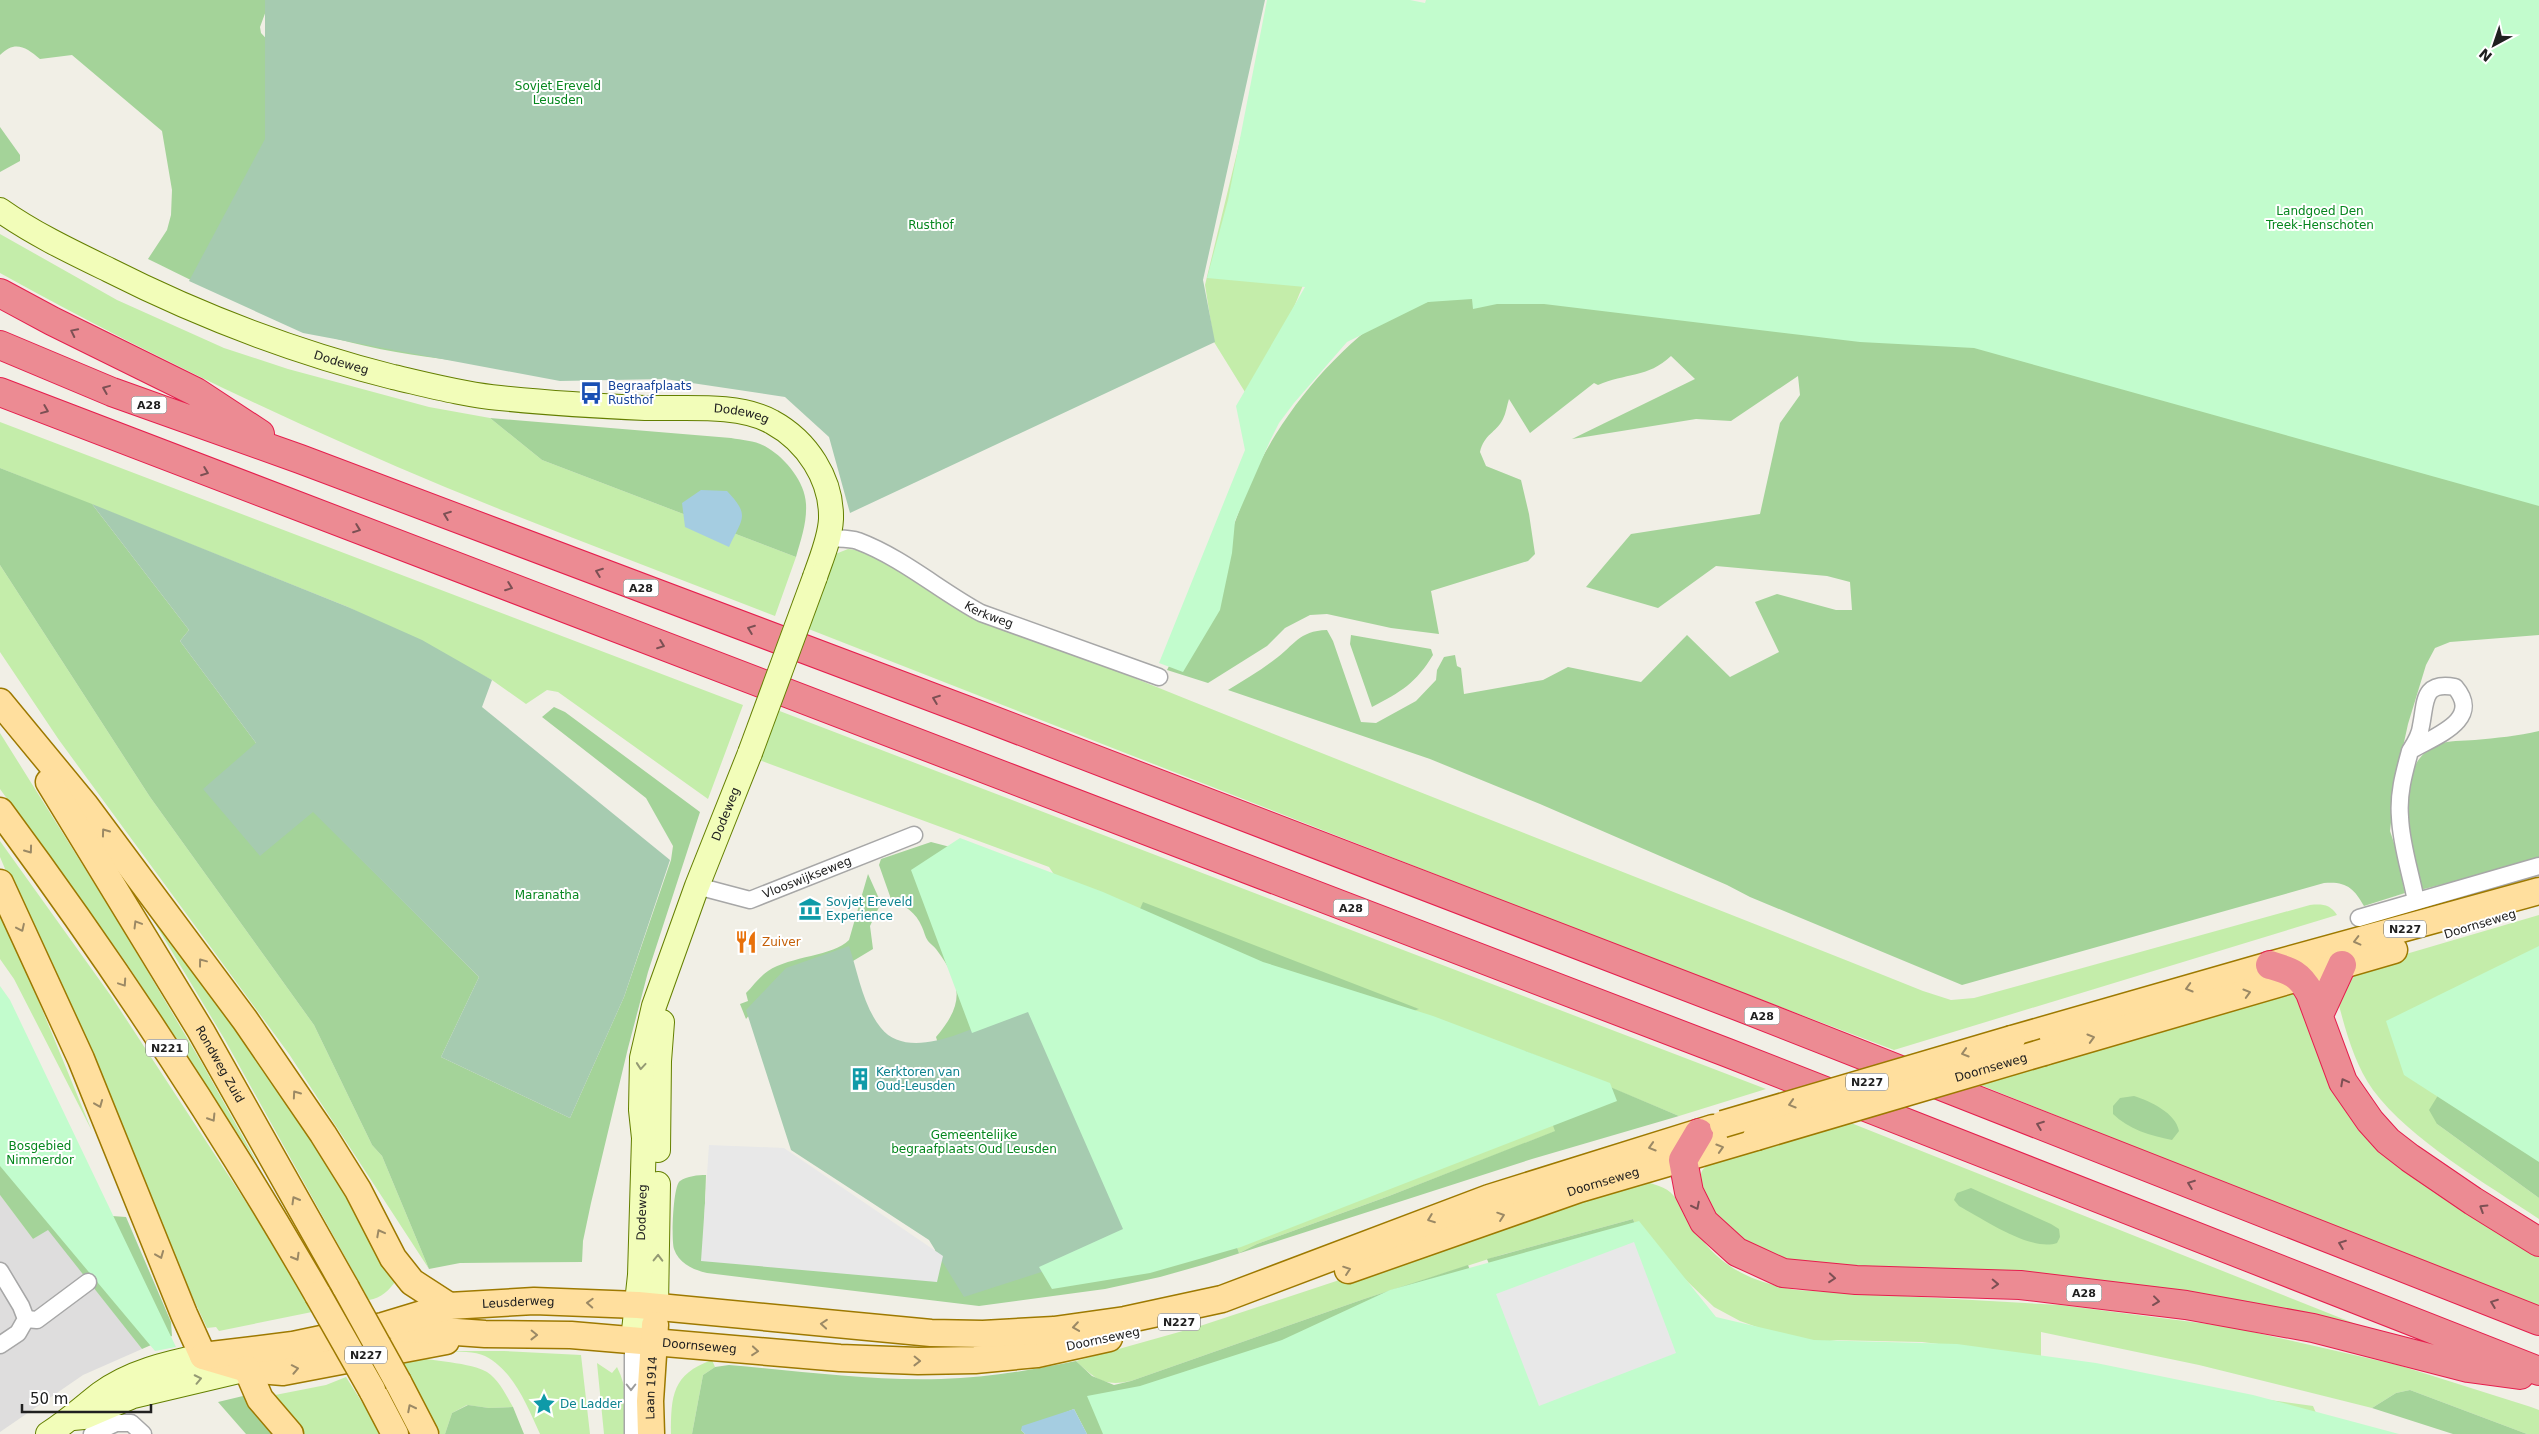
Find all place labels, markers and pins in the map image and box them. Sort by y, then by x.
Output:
place label: Begraafplaats Rusthof [608,379,692,407]
bus stop icon: Begraafplaats Rusthof [578,380,604,406]
place label: Sovjet Ereveld Experience [826,895,912,923]
museum icon: Sovjet Ereveld Experience [797,896,823,922]
restaurant icon: Zuiver [733,929,759,955]
place label: Zuiver [762,935,801,949]
place label: Kerktoren van Oud-Leusden [876,1065,960,1093]
building icon: Kerktoren van Oud-Leusden [847,1066,873,1092]
place icon: De Ladder [531,1391,557,1417]
place label: De Ladder [560,1397,622,1411]

